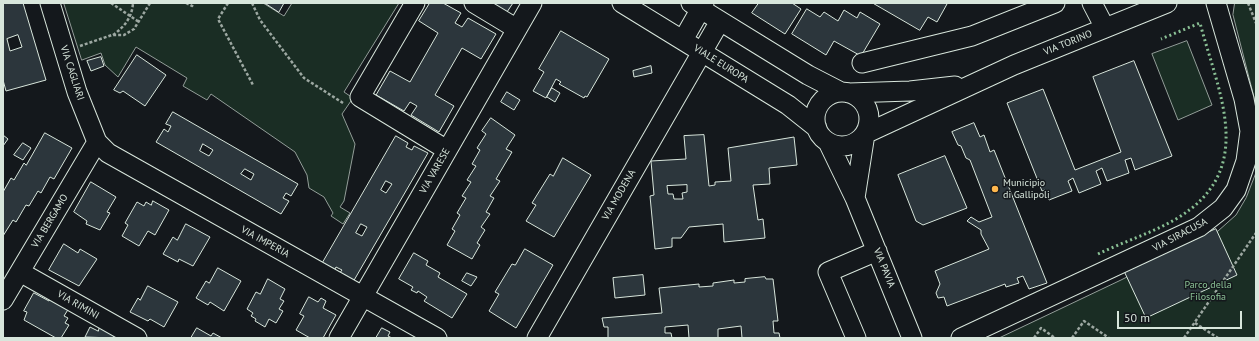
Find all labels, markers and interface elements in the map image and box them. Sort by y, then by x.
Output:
street label: VIA TORINO [1042,28,1094,58]
street label: VIALE EUROPA [691,42,751,86]
street label: VIA CAGLIARI [57,44,87,102]
street label: VIA VARESE [417,146,453,196]
street label: VIA MODENA [600,168,638,222]
place label: Municipio di Gallipoli [1003,177,1050,200]
marker: Municipio di Gallipoli [990,184,1000,194]
street label: VIA BERGAMO [29,192,71,250]
street label: VIA SIRACUSA [1151,216,1209,254]
street label: VIA IMPERIA [239,224,291,260]
street label: VIA PAVIA [871,246,897,290]
park label: Parco della Filosofia [1184,279,1232,302]
street label: VIA RIMINI [55,288,101,322]
scale bar [1119,303,1244,329]
text: 50 m [1124,310,1150,325]

